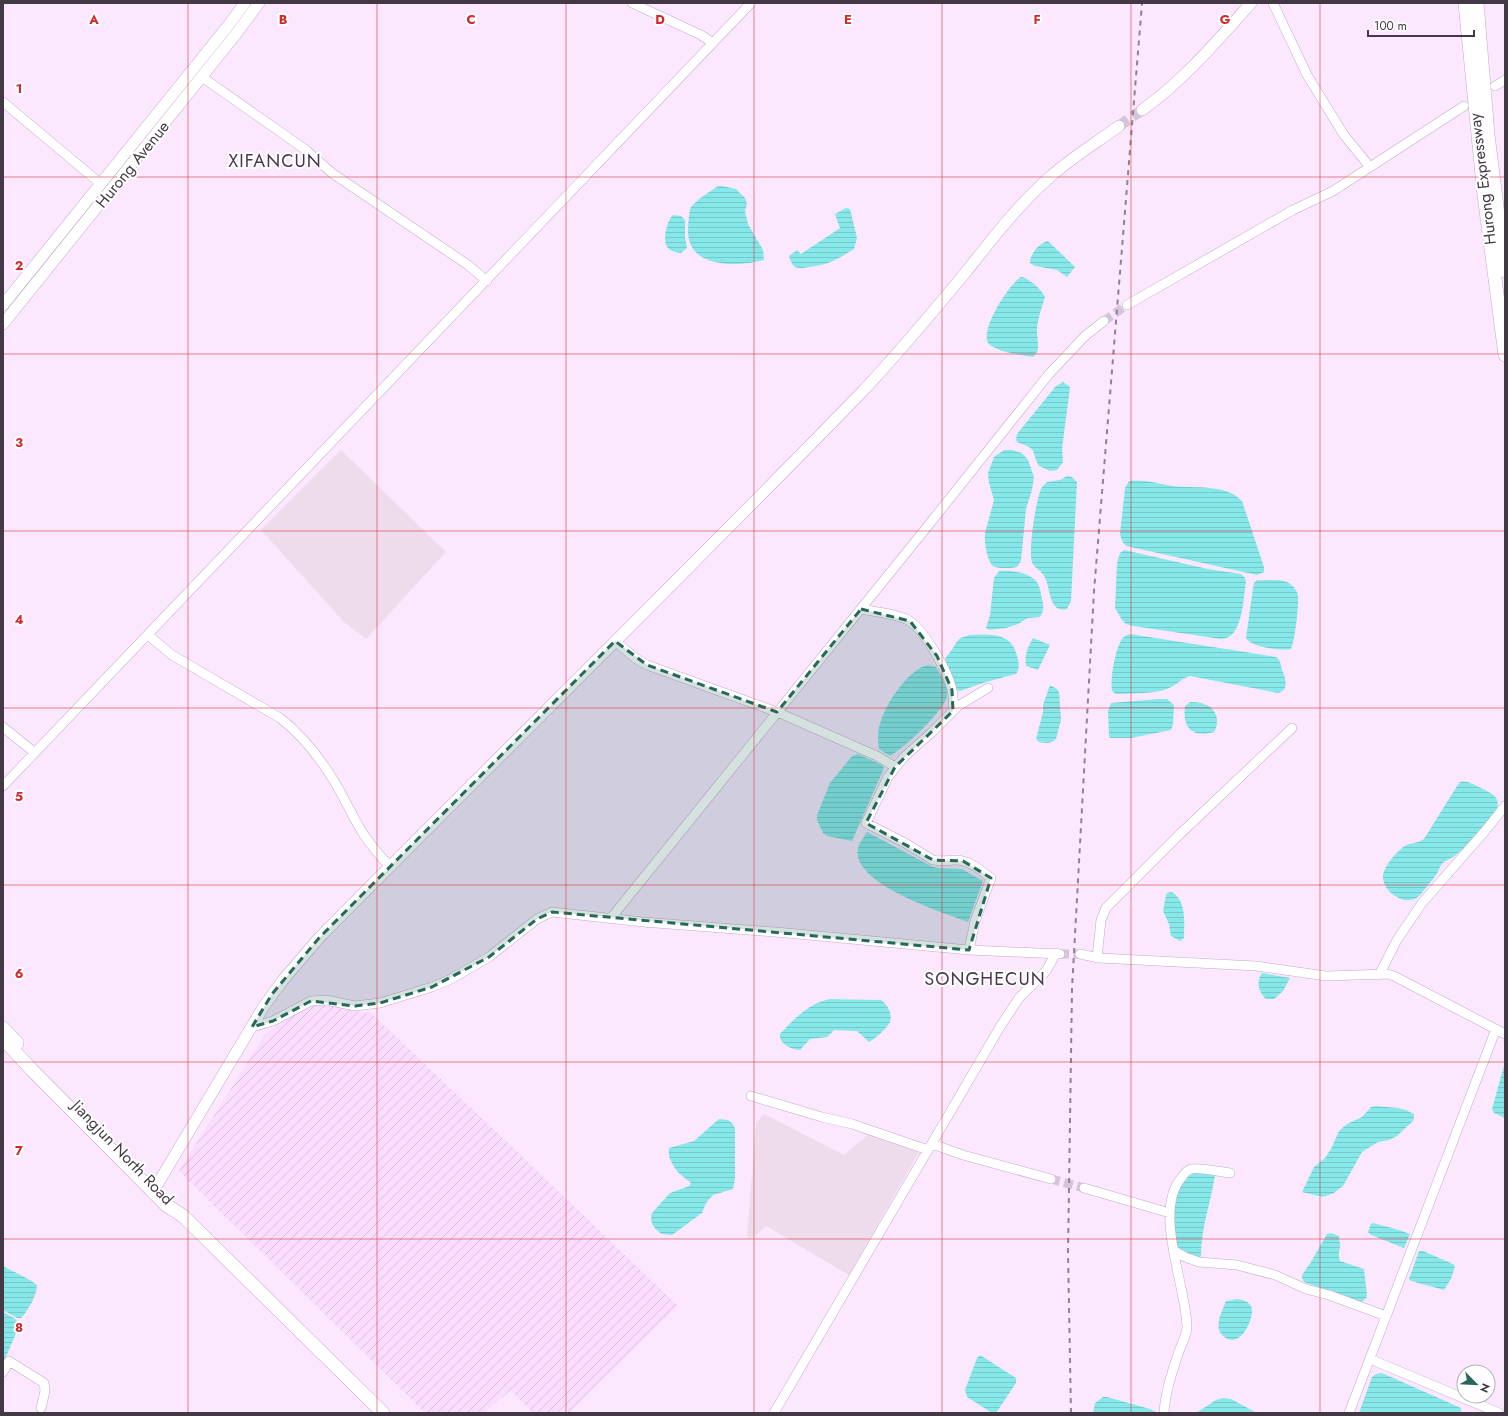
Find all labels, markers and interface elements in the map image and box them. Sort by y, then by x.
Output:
text: A [88,10,99,29]
text: B [279,10,288,29]
text: C [466,10,476,29]
text: D [655,10,665,29]
text: E [844,10,852,29]
text: F [1033,10,1041,29]
text: G [1220,10,1231,29]
scale bar [1368,12,1474,38]
text: 100 m [1374,17,1407,35]
text: 1 [16,79,22,98]
street label: Hurong Expressway [1463,111,1502,246]
street label: Hurong Avenue [90,116,175,213]
district label: XIFANCUN [228,148,322,174]
text: 2 [15,256,23,275]
text: 3 [15,433,23,452]
text: 4 [14,610,24,629]
text: 5 [15,787,23,806]
text: 6 [15,964,24,983]
district label: SONGHECUN [924,966,1046,992]
street label: Jiangjun North Road [65,1093,179,1210]
text: 7 [15,1141,23,1160]
text: 8 [15,1318,23,1337]
north arrow [1456,1364,1496,1404]
text: N [1476,1381,1494,1395]

